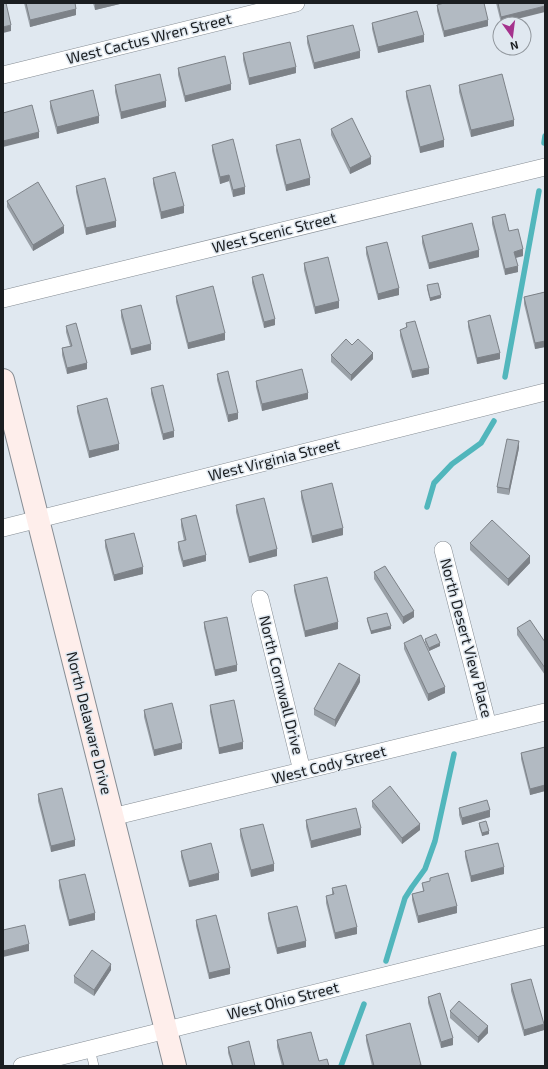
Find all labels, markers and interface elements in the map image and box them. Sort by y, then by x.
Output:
street label: West Cactus Wren Street [64,9,233,67]
north arrow [492,16,532,56]
text: N [509,39,520,53]
street label: West Scenic Street [210,208,338,256]
street label: West Virginia Street [206,434,342,484]
street label: North Desert View Place [437,556,497,719]
street label: North Cornwall Drive [256,613,308,756]
street label: North Delaware Drive [63,649,116,796]
street label: West Cody Street [270,741,388,787]
street label: West Ohio Street [225,977,341,1023]

